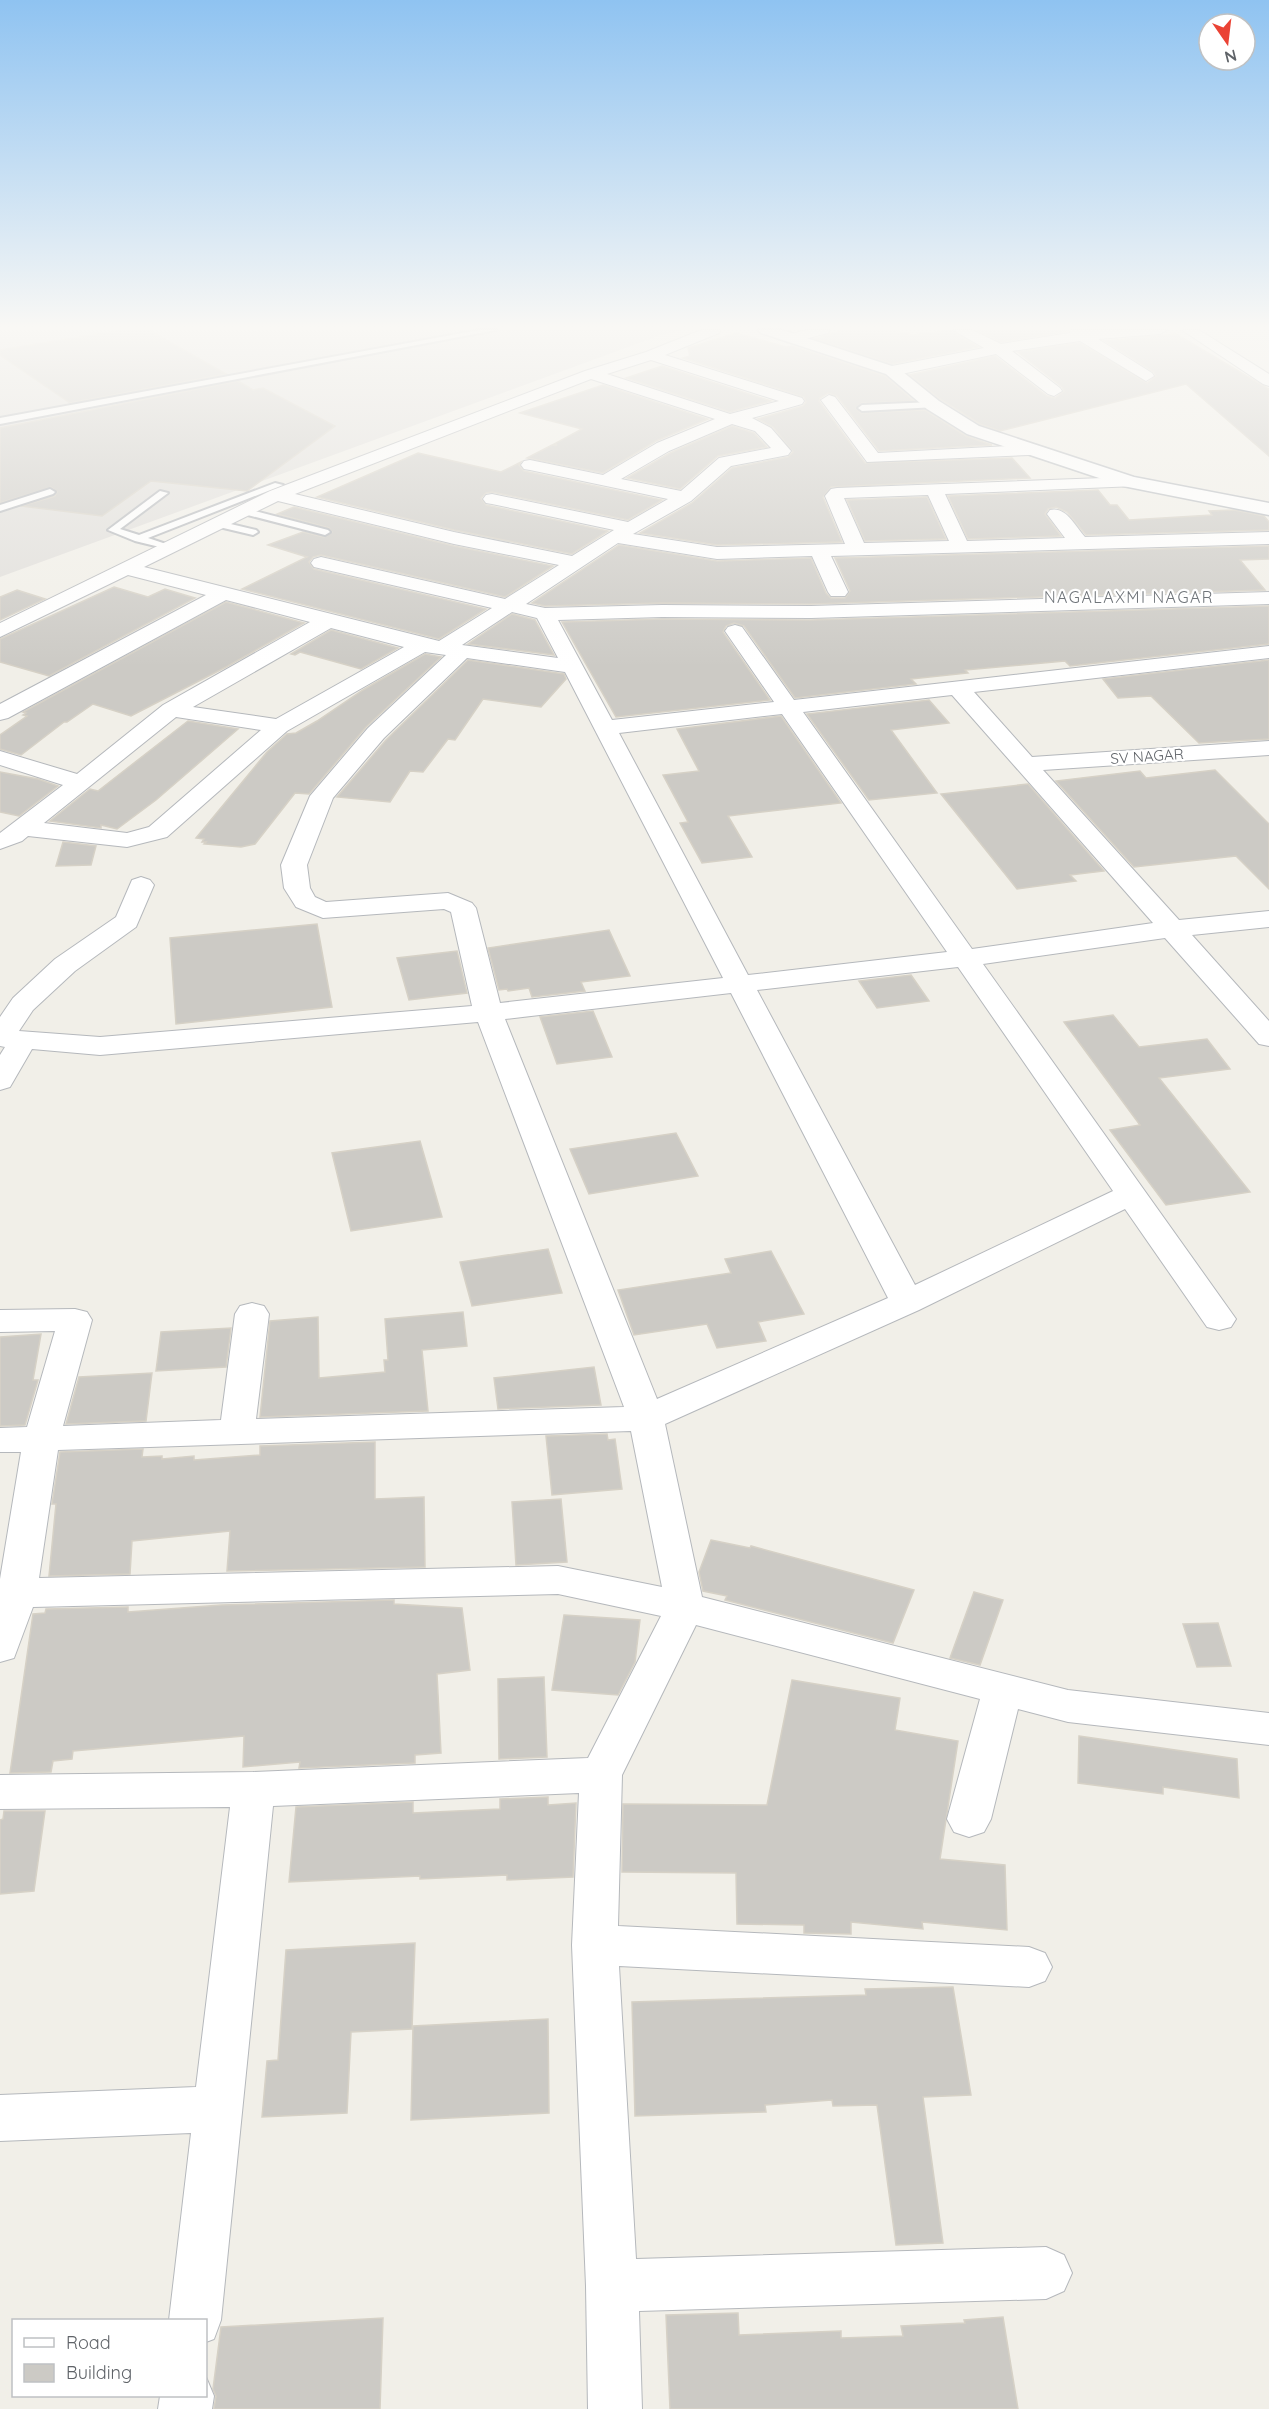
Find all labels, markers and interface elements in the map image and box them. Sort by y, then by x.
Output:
north arrow [1197,12,1257,72]
text: N [1223,45,1239,68]
district label: NAGALAXMI NAGAR [1044,587,1214,607]
street label: SV NAGAR [1110,744,1184,768]
legend [12,2319,207,2397]
text: Road [66,2331,111,2354]
text: Building [66,2361,132,2384]

